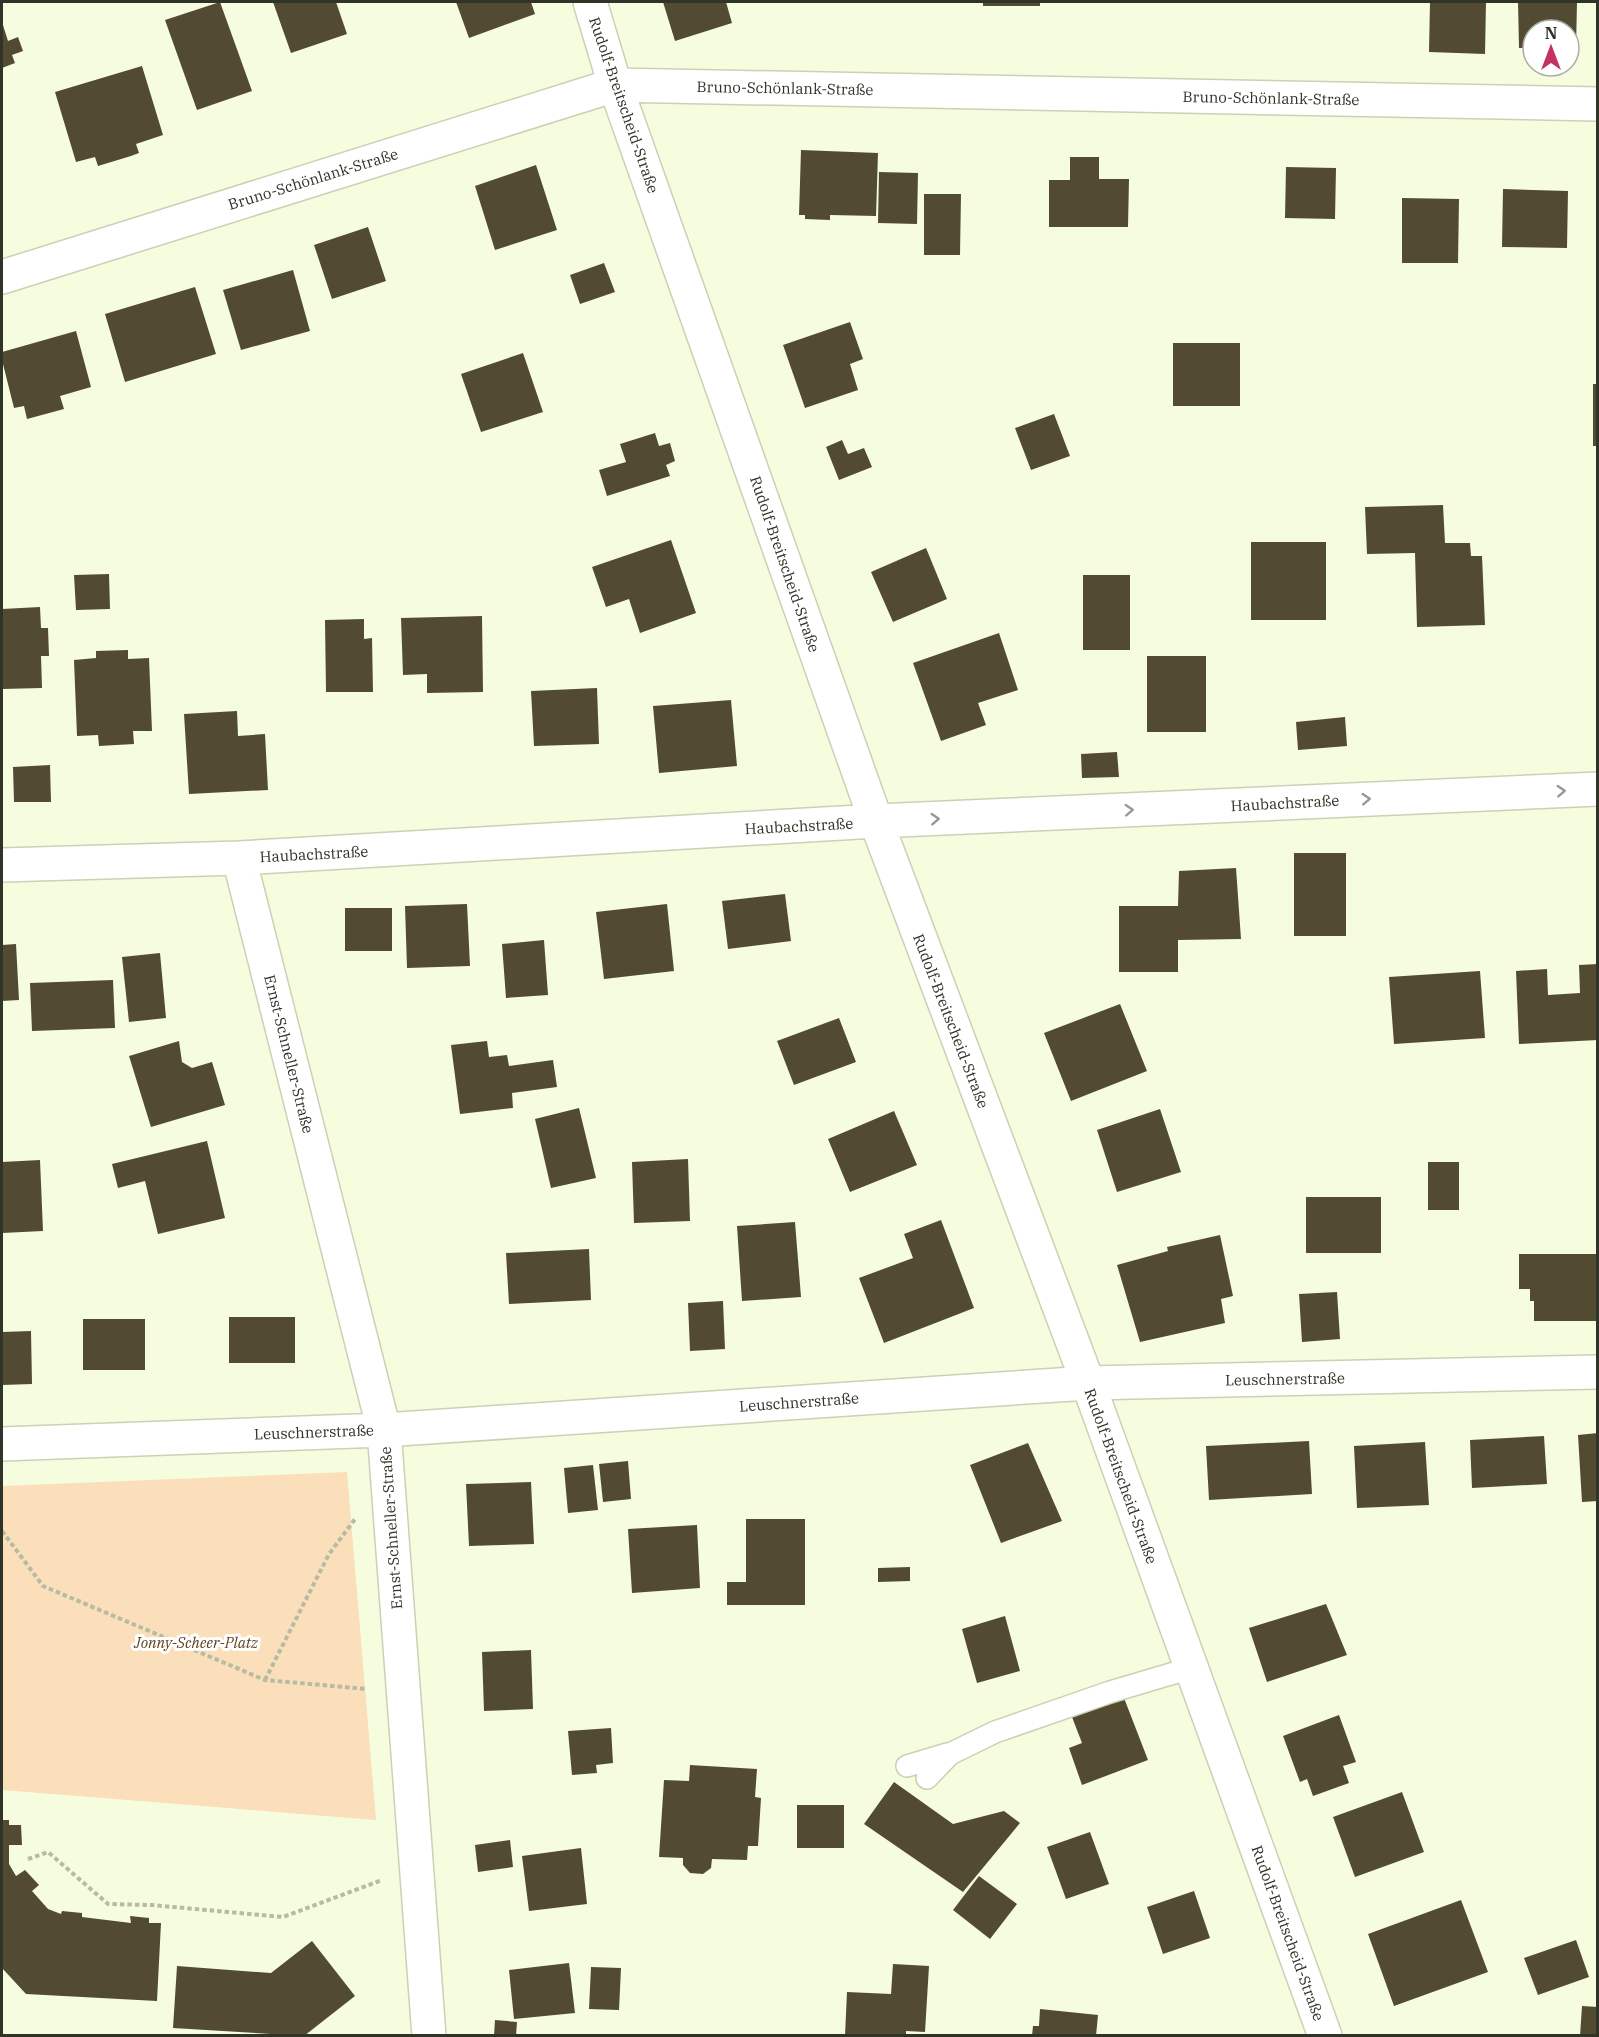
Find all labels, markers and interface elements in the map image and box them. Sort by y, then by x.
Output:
street label: Rudolf-Breitscheid-Straße [585,14,663,196]
north arrow [1521,18,1581,78]
text: N [1545,23,1557,43]
street label: Bruno-Schönlank-Straße [696,77,874,99]
street label: Bruno-Schönlank-Straße [1182,87,1360,109]
street label: Bruno-Schönlank-Straße [226,144,400,214]
street label: Rudolf-Breitscheid-Straße [746,473,824,655]
one-way arrow [1556,784,1565,797]
street label: Haubachstraße [1230,791,1340,815]
one-way arrow [1362,793,1371,806]
one-way arrow [1125,803,1134,816]
one-way arrow [930,812,939,825]
street label: Haubachstraße [744,814,854,838]
street label: Haubachstraße [259,842,369,866]
street label: Rudolf-Breitscheid-Straße [909,931,993,1111]
street label: Ernst-Schneller-Straße [260,973,318,1135]
street label: Leuschnerstraße [1225,1368,1345,1390]
street label: Rudolf-Breitscheid-Straße [1080,1386,1162,1566]
street label: Leuschnerstraße [739,1388,859,1416]
street label: Leuschnerstraße [254,1420,374,1444]
street label: Ernst-Schneller-Straße [376,1446,406,1610]
park label: Jonny-Scheer-Platz [133,1633,258,1652]
street label: Rudolf-Breitscheid-Straße [1247,1843,1329,2023]

